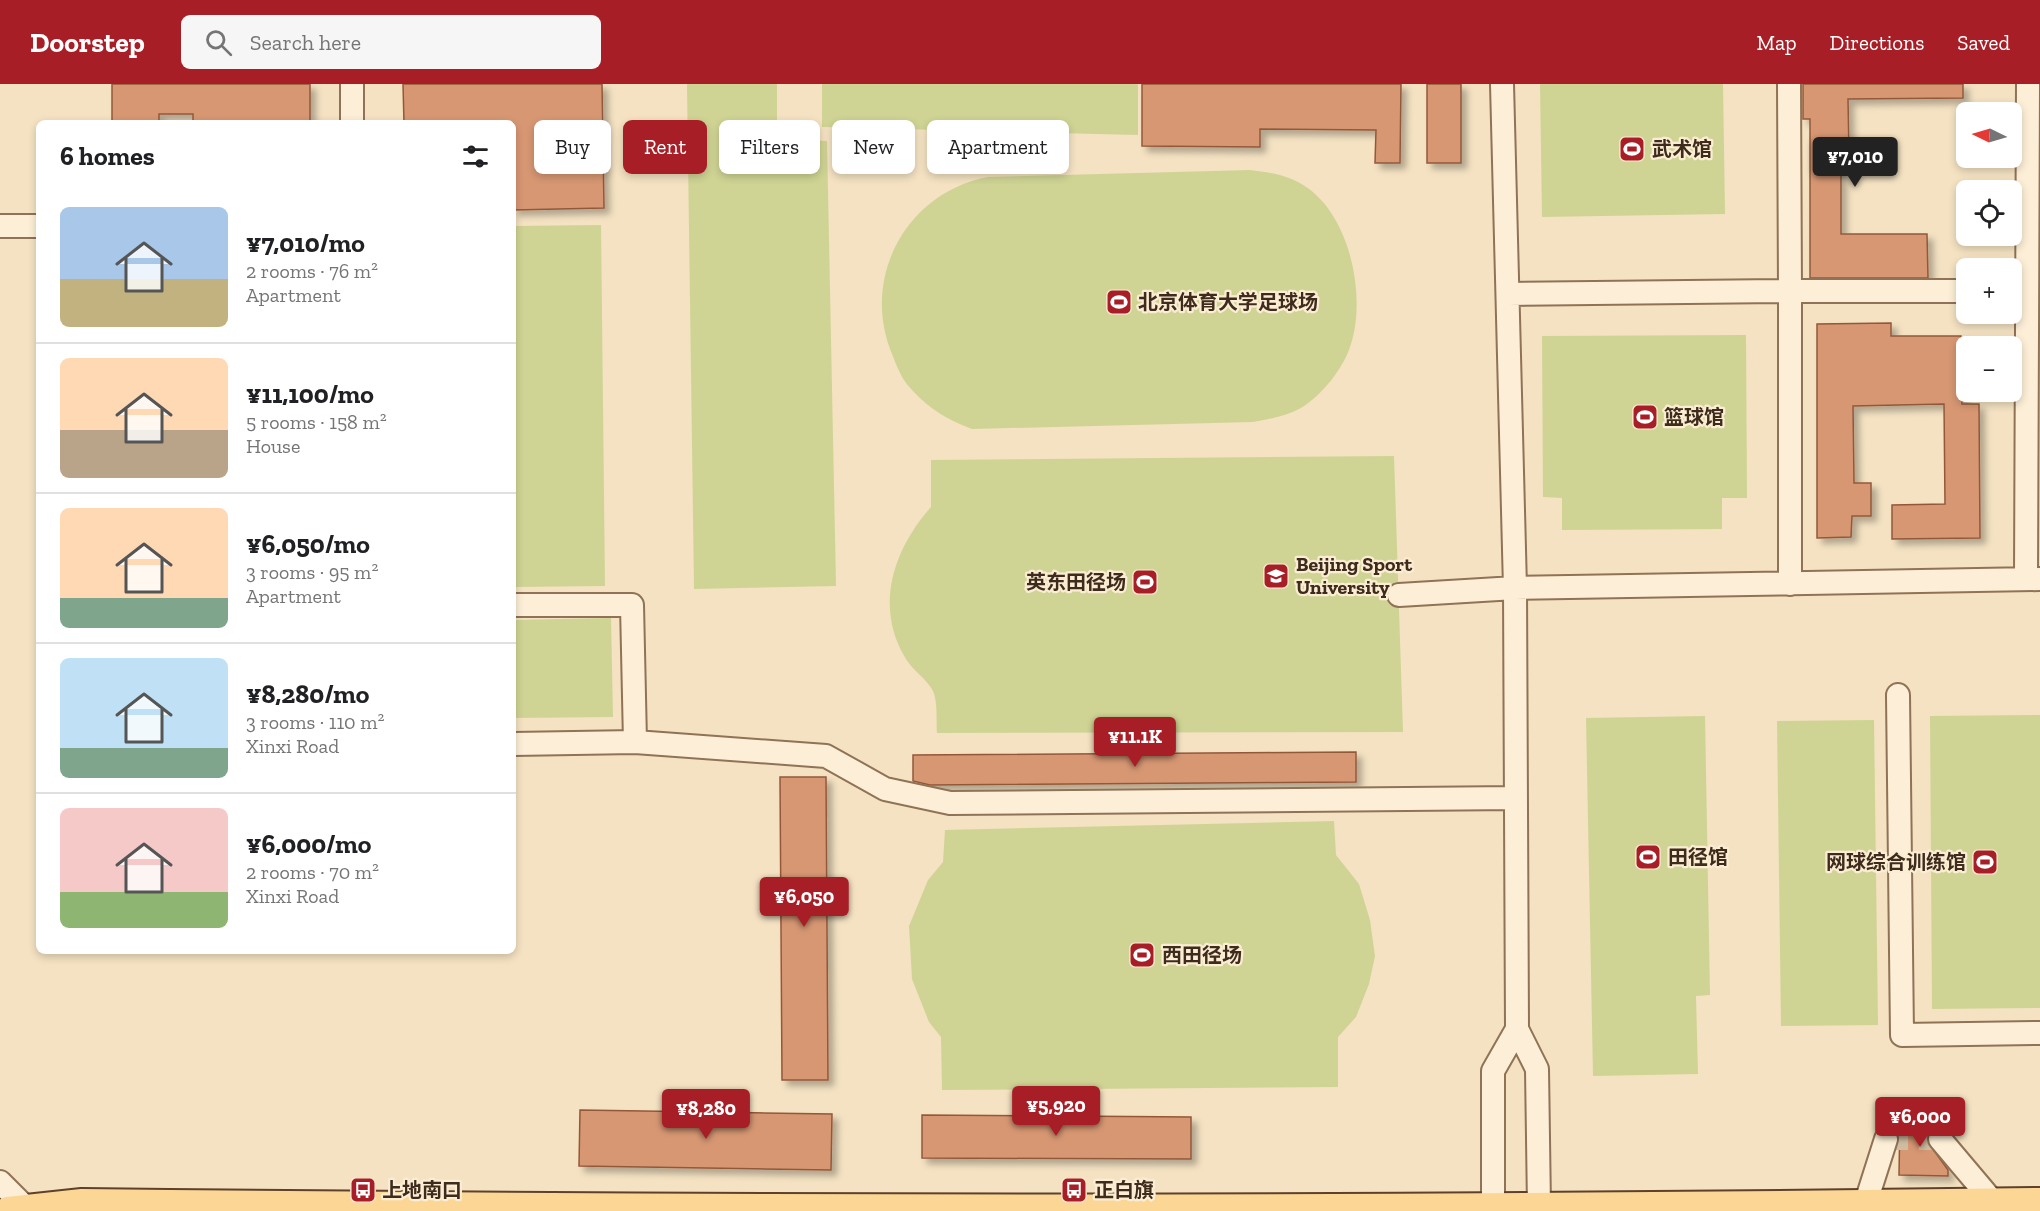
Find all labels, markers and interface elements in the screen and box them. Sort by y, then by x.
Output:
search box [181,15,601,69]
text: Doorstep [30,26,145,59]
icon: search [202,26,235,59]
text: Search here [250,29,361,56]
text: Map [1757,30,1797,55]
text: Directions [1830,30,1924,55]
text: Saved [1957,30,2010,55]
north arrow [1956,102,2022,168]
map controls [1956,102,2022,402]
chip: Buy [534,120,611,174]
chip: Rent [623,120,707,174]
chip: Filters [719,120,820,174]
chip: New [832,120,915,174]
chip: Apartment [927,120,1069,174]
sports icon: 武术馆 [1617,134,1647,164]
place label: 武术馆 [1652,137,1712,161]
pin: ¥7,010 [1806,137,1904,188]
text: 6 homes [60,140,155,172]
icon: filters [459,140,492,173]
text: ¥7,010 [1827,144,1883,168]
button: locate [1956,180,2022,246]
text: ¥7,010/mo [246,227,365,259]
icon: home [108,231,180,303]
button: + [1956,258,2022,324]
text: 2 rooms · 76 m² [246,259,378,283]
text: Apartment [246,283,341,307]
sports icon: 北京体育大学足球场 [1104,287,1134,317]
place label: 北京体育大学足球场 [1138,290,1318,314]
button: − [1956,336,2022,402]
text: ¥11,100/mo [246,378,374,410]
icon: home [108,382,180,454]
sports icon: 篮球馆 [1630,402,1660,432]
place label: 篮球馆 [1664,405,1724,429]
text: 5 rooms · 158 m² [246,410,387,434]
text: House [246,434,300,458]
text: ¥6,050/mo [246,528,370,560]
icon: home [108,532,180,604]
place label: Beijing Sport University [1296,552,1413,599]
text: 3 rooms · 95 m² [246,560,378,584]
school or university icon: Beijing Sport University [1261,561,1291,591]
sports icon: 英东田径场 [1130,567,1160,597]
place label: 英东田径场 [1026,570,1126,594]
text: Apartment [246,584,341,608]
text: ¥8,280/mo [246,678,369,710]
icon: home [108,682,180,754]
text: 3 rooms · 110 m² [246,710,384,734]
pin: ¥11.1K [1086,717,1184,768]
text: ¥11.1K [1108,724,1162,748]
text: Xinxi Road [246,734,339,758]
text: ¥6,000/mo [246,828,371,860]
icon: home [108,832,180,904]
sports icon: 田径馆 [1633,842,1663,872]
place label: 田径馆 [1668,845,1728,869]
sports icon: 网球综合训练馆 [1970,847,2000,877]
place label: 网球综合训练馆 [1826,850,1966,874]
text: 2 rooms · 70 m² [246,860,379,884]
pin: ¥6,050 [755,877,853,928]
text: Xinxi Road [246,884,339,908]
text: ¥6,050 [774,884,834,908]
sports icon: 西田径场 [1127,940,1157,970]
place label: 西田径场 [1162,943,1242,967]
pin: ¥5,920 [1007,1086,1105,1137]
pin: ¥8,280 [657,1089,755,1140]
text: ¥5,920 [1026,1093,1086,1117]
text: ¥8,280 [676,1096,736,1120]
pin: ¥6,000 [1871,1097,1969,1148]
text: ¥6,000 [1889,1104,1951,1128]
bus stop icon: 上地南口 [348,1175,378,1205]
bus stop icon: 正白旗 [1059,1175,1089,1205]
place label: 上地南口 [382,1178,462,1202]
place label: 正白旗 [1094,1178,1154,1202]

